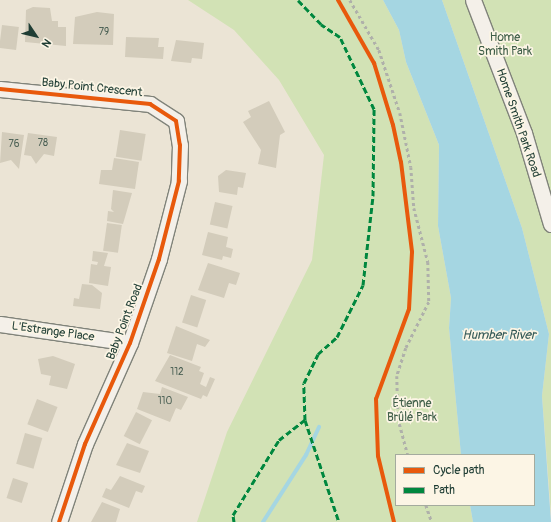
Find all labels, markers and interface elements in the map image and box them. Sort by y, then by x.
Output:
north arrow [16,16,56,56]
house number: 79 [99,27,109,39]
park label: Home Smith Park [478,31,532,59]
text: N [39,36,54,50]
street label: Home Smith Park Road [493,67,543,179]
street label: Baby Point Crescent [41,76,143,100]
house number: 78 [38,138,48,150]
house number: 76 [8,139,20,151]
street label: Baby Point Road [104,282,146,362]
street label: L'Estrange Place [11,319,95,345]
water label: Humber River [462,327,536,343]
house number: 112 [170,367,184,379]
house number: 110 [158,396,172,408]
park label: Étienne Brûlé Park [387,397,437,425]
legend [395,454,535,506]
text: Cycle path [433,463,484,478]
text: Path [433,483,455,498]

